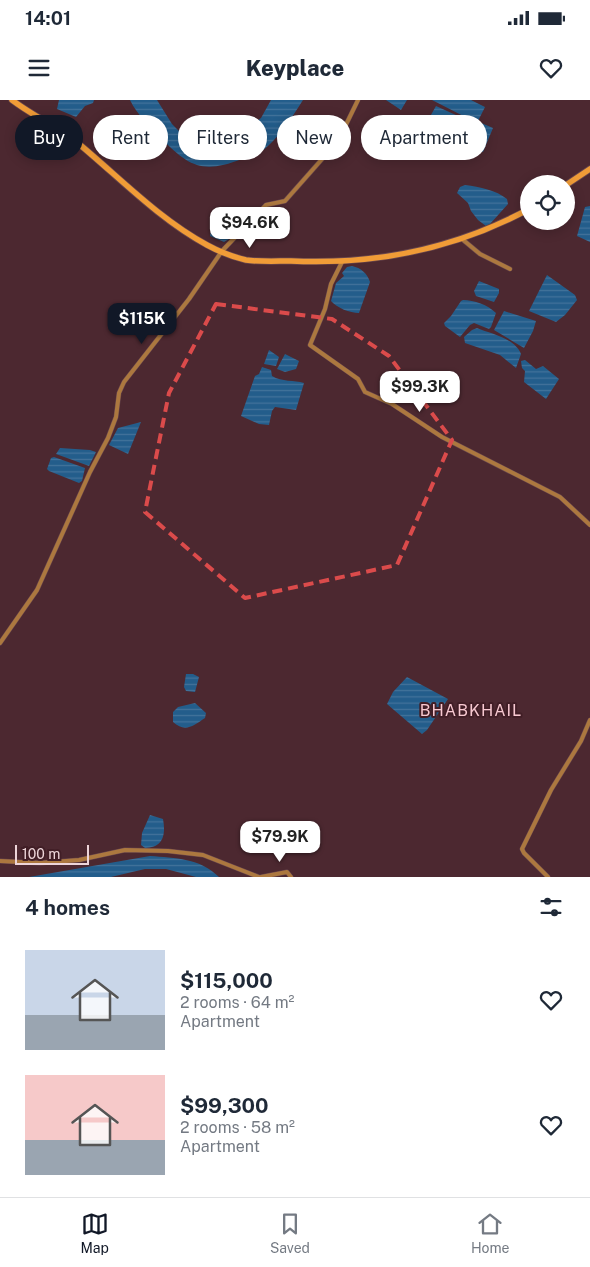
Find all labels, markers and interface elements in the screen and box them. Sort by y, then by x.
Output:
text: 14:01 [25,7,71,29]
icon: menu [25,54,53,82]
icon: heart [537,54,565,82]
text: Keyplace [246,55,344,81]
chip: Buy [15,115,83,160]
chip: Rent [93,115,168,160]
chip: Filters [178,115,267,160]
chip: New [277,115,351,160]
chip: Apartment [361,115,487,160]
map controls [520,175,575,230]
button: locate [520,175,575,230]
pin: $94.6K [209,206,291,249]
text: $94.6K [221,213,279,232]
pin: $115K [107,302,177,345]
text: $115K [119,309,165,328]
pin: $99.3K [379,370,461,413]
text: $99.3K [391,377,449,396]
district label: BHABKHAIL [420,701,522,720]
pin: $79.9K [239,820,321,863]
text: $79.9K [251,827,309,846]
scale bar [15,842,89,865]
text: 100 m [22,846,60,862]
icon: filters [537,893,565,921]
text: 4 homes [25,895,110,920]
text: $115,000 [180,968,273,993]
icon: home [65,970,125,1030]
icon: heart [537,986,565,1014]
text: 2 rooms · 64 m² [180,993,294,1012]
text: Apartment [180,1012,260,1031]
text: $99,300 [180,1093,269,1118]
icon: home [65,1095,125,1155]
icon: heart [537,1111,565,1139]
text: 2 rooms · 58 m² [180,1118,295,1137]
text: Apartment [180,1137,260,1156]
tab: Map [80,1210,109,1256]
tab: Saved [270,1210,310,1256]
tab: Home [471,1210,510,1256]

